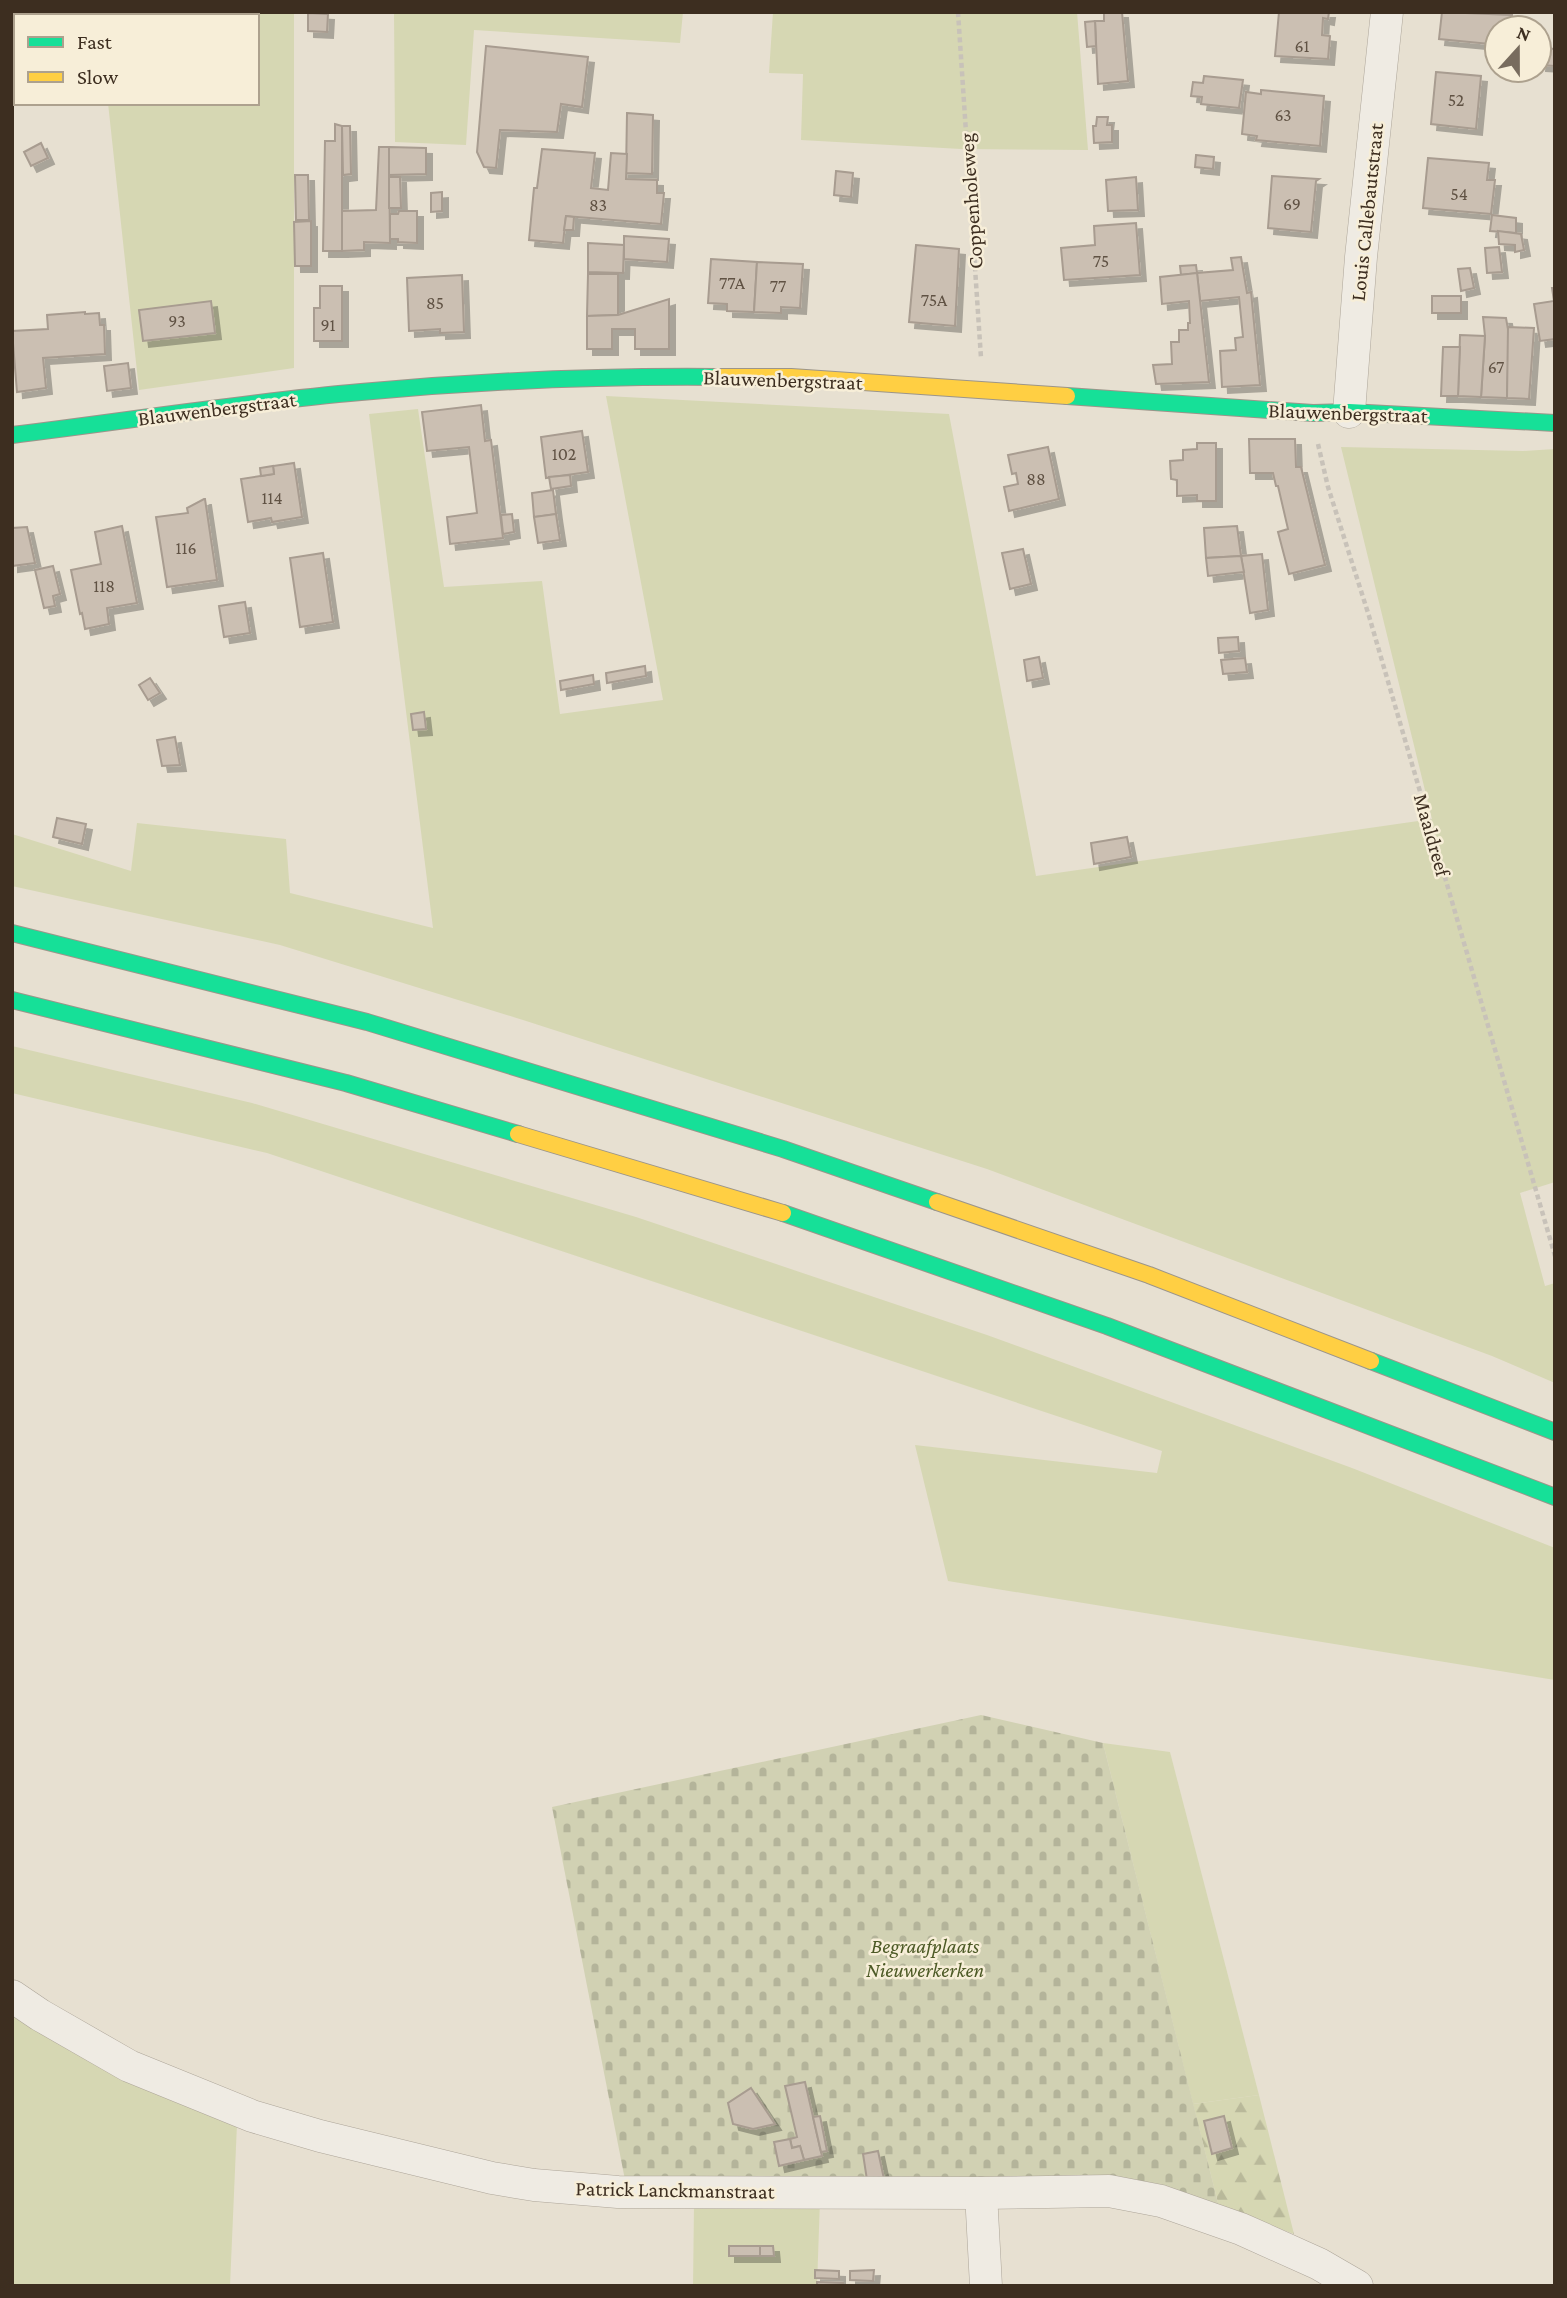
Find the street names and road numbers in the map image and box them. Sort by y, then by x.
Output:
street label: Louis Callebautstraat [1346,121,1388,302]
street label: Coppenholeweg [954,132,988,270]
street label: Blauwenbergstraat [703,365,864,395]
street label: Blauwenbergstraat [136,387,299,431]
street label: Blauwenbergstraat [1268,398,1429,428]
street label: Maaldreef [1409,791,1456,881]
street label: Patrick Lanckmanstraat [575,2176,776,2204]

